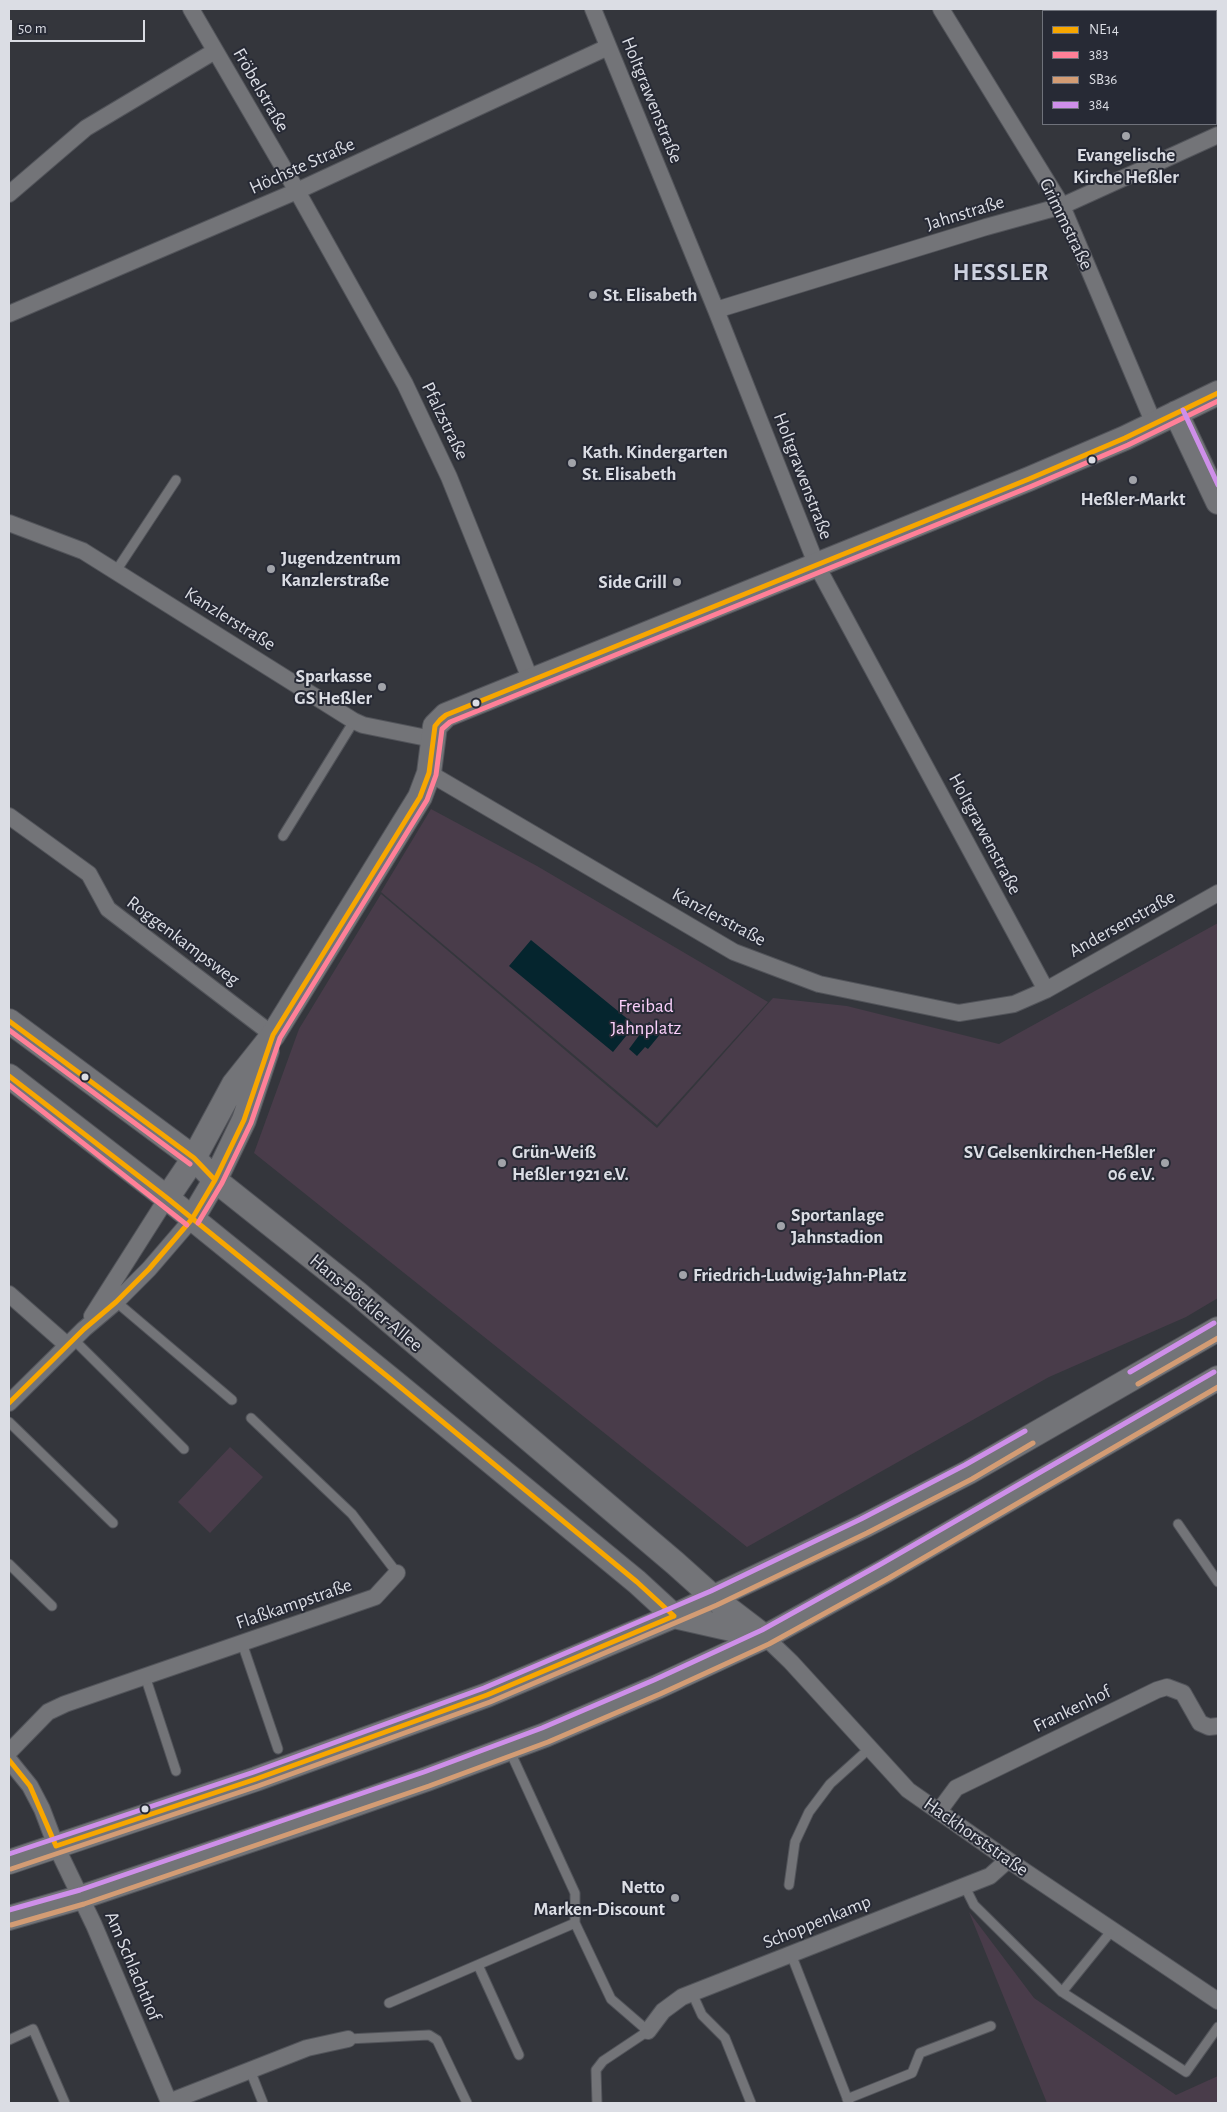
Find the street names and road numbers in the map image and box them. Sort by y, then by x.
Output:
street label: Holtgrawenstraße [616,33,688,167]
street label: Fröbelstraße [228,44,294,136]
street label: Höchste Straße [246,133,358,199]
street label: Grimmstraße [1034,174,1098,274]
street label: Jahnstraße [923,190,1007,236]
street label: Pfalzstraße [416,378,474,464]
street label: Holtgrawenstraße [768,409,838,543]
street label: Kanzlerstraße [180,582,280,656]
street label: Holtgrawenstraße [943,769,1027,899]
street label: Kanzlerstraße [668,883,770,951]
street label: Andersenstraße [1065,885,1179,963]
street label: Roggenkampsweg [122,891,244,991]
street label: Hans-Böckler-Allee [305,1249,427,1357]
street label: Flaßkampstraße [233,1574,355,1634]
street label: Frankenhof [1030,1680,1114,1738]
street label: Hackhorststraße [919,1792,1033,1882]
street label: Schoppenkamp [760,1890,874,1954]
street label: Am Schlachthof [100,1908,166,2024]

